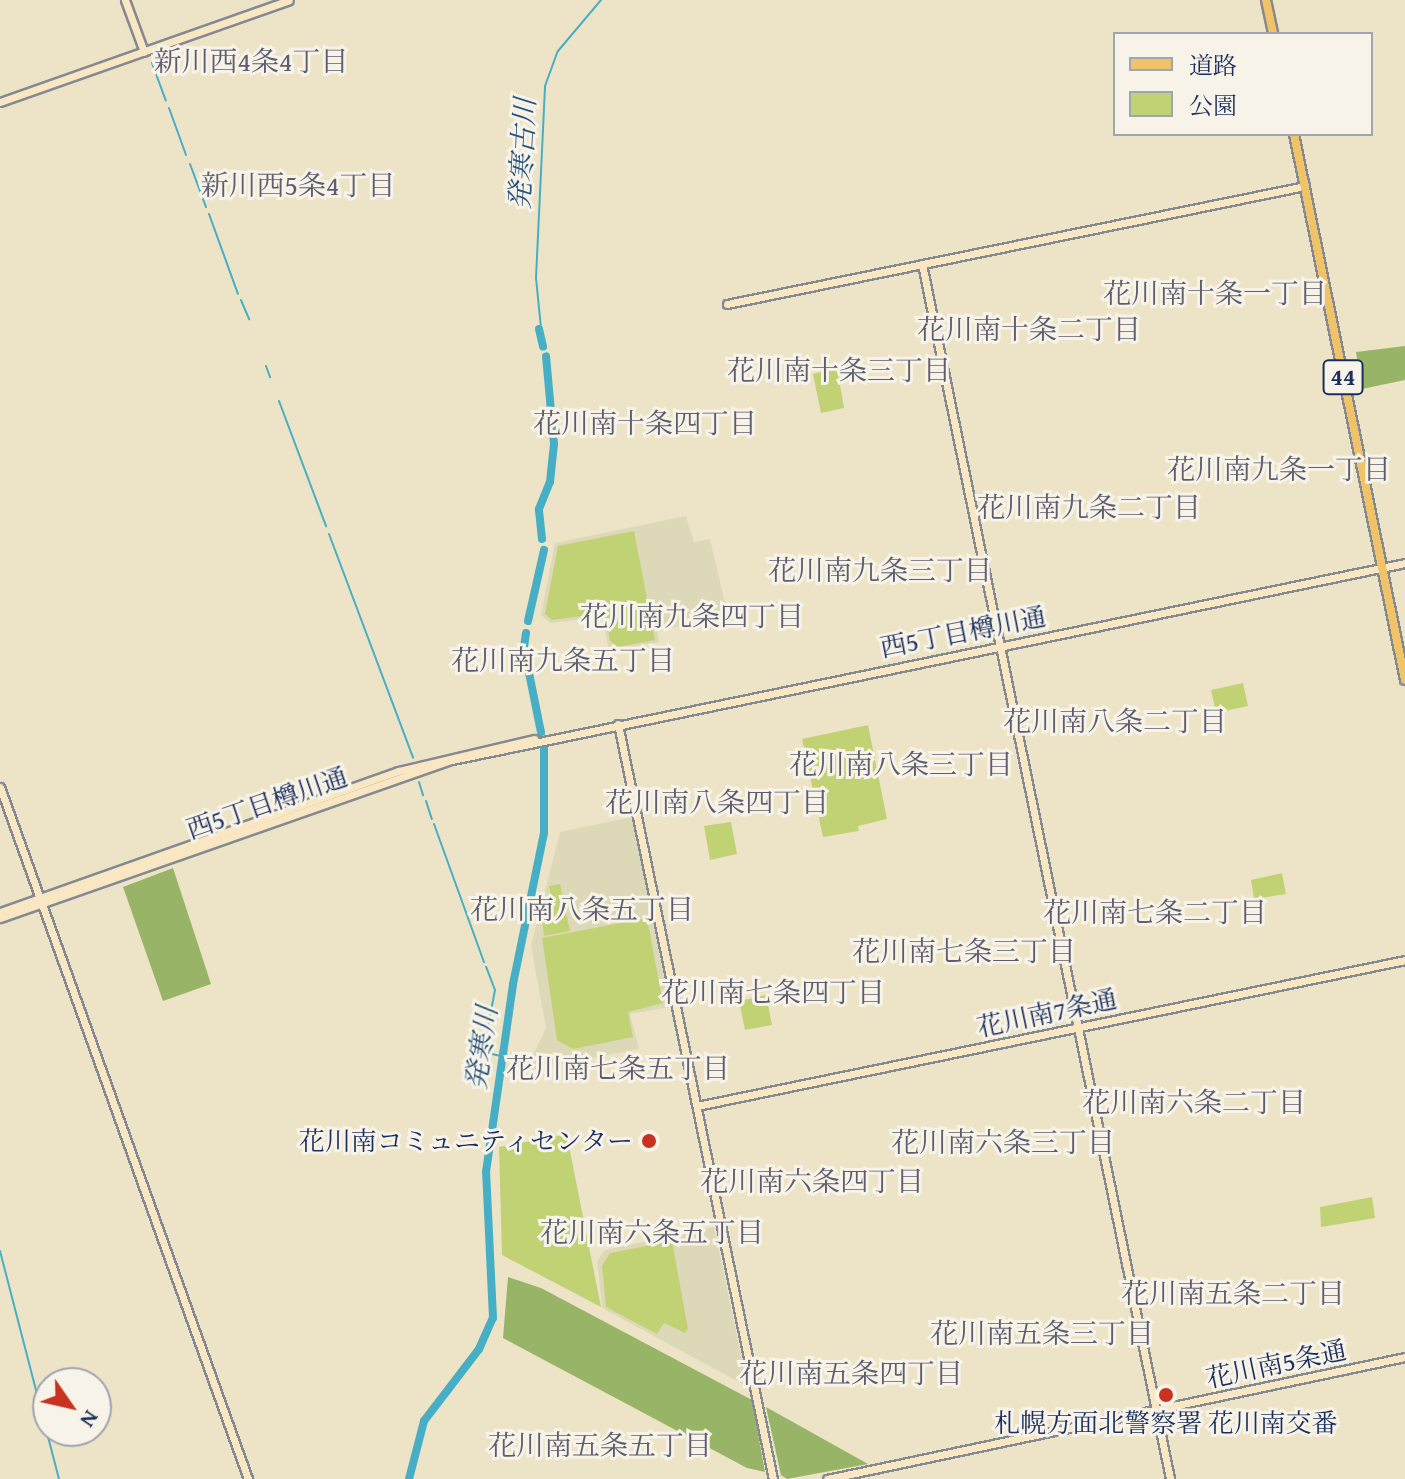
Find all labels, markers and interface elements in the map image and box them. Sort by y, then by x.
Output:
legend [1113,32,1373,136]
district label: 新川西4条4丁目 [154,44,348,78]
text: 道路 [1189,48,1237,83]
text: 公園 [1189,88,1237,123]
water label: 発寒古川 [502,97,542,211]
district label: 新川西5条4丁目 [201,168,395,202]
district label: 花川南十条一丁目 [1103,276,1327,310]
district label: 花川南十条二丁目 [917,312,1141,346]
district label: 花川南十条三丁目 [727,353,951,387]
road number: 44 [1321,357,1365,397]
district label: 花川南十条四丁目 [533,406,757,440]
district label: 花川南九条一丁目 [1167,452,1391,486]
district label: 花川南九条二丁目 [977,490,1201,524]
district label: 花川南九条三丁目 [768,553,992,587]
district label: 花川南九条四丁目 [580,599,804,633]
street label: 西5丁目樽川通 [877,601,1049,663]
district label: 花川南九条五丁目 [451,643,675,677]
district label: 花川南八条二丁目 [1003,704,1227,738]
district label: 花川南八条三丁目 [789,747,1013,781]
street label: 西5丁目樽川通 [182,761,352,845]
district label: 花川南八条四丁目 [605,785,829,819]
district label: 花川南八条五丁目 [470,892,694,926]
district label: 花川南七条二丁目 [1043,895,1267,929]
district label: 花川南七条三丁目 [852,934,1076,968]
district label: 花川南七条四丁目 [661,975,885,1009]
street label: 花川南7条通 [974,983,1120,1043]
water label: 発寒川 [459,1004,503,1092]
district label: 花川南七条五丁目 [506,1051,730,1085]
district label: 花川南六条二丁目 [1082,1085,1306,1119]
place label: 花川南コミュニティセンター [295,1125,633,1157]
district label: 花川南六条三丁目 [891,1125,1115,1159]
marker: 花川南コミュニティセンター [640,1132,658,1150]
district label: 花川南六条四丁目 [700,1164,924,1198]
district label: 花川南六条五丁目 [540,1215,764,1249]
district label: 花川南五条二丁目 [1121,1276,1345,1310]
district label: 花川南五条三丁目 [930,1316,1154,1350]
street label: 花川南5条通 [1203,1334,1349,1394]
district label: 花川南五条四丁目 [739,1356,963,1390]
north arrow [32,1367,112,1447]
marker: 札幌方面北警察署 花川南交番 [1157,1386,1175,1404]
text: N [73,1404,108,1434]
place label: 札幌方面北警察署 花川南交番 [994,1407,1338,1439]
district label: 花川南五条五丁目 [488,1428,712,1462]

